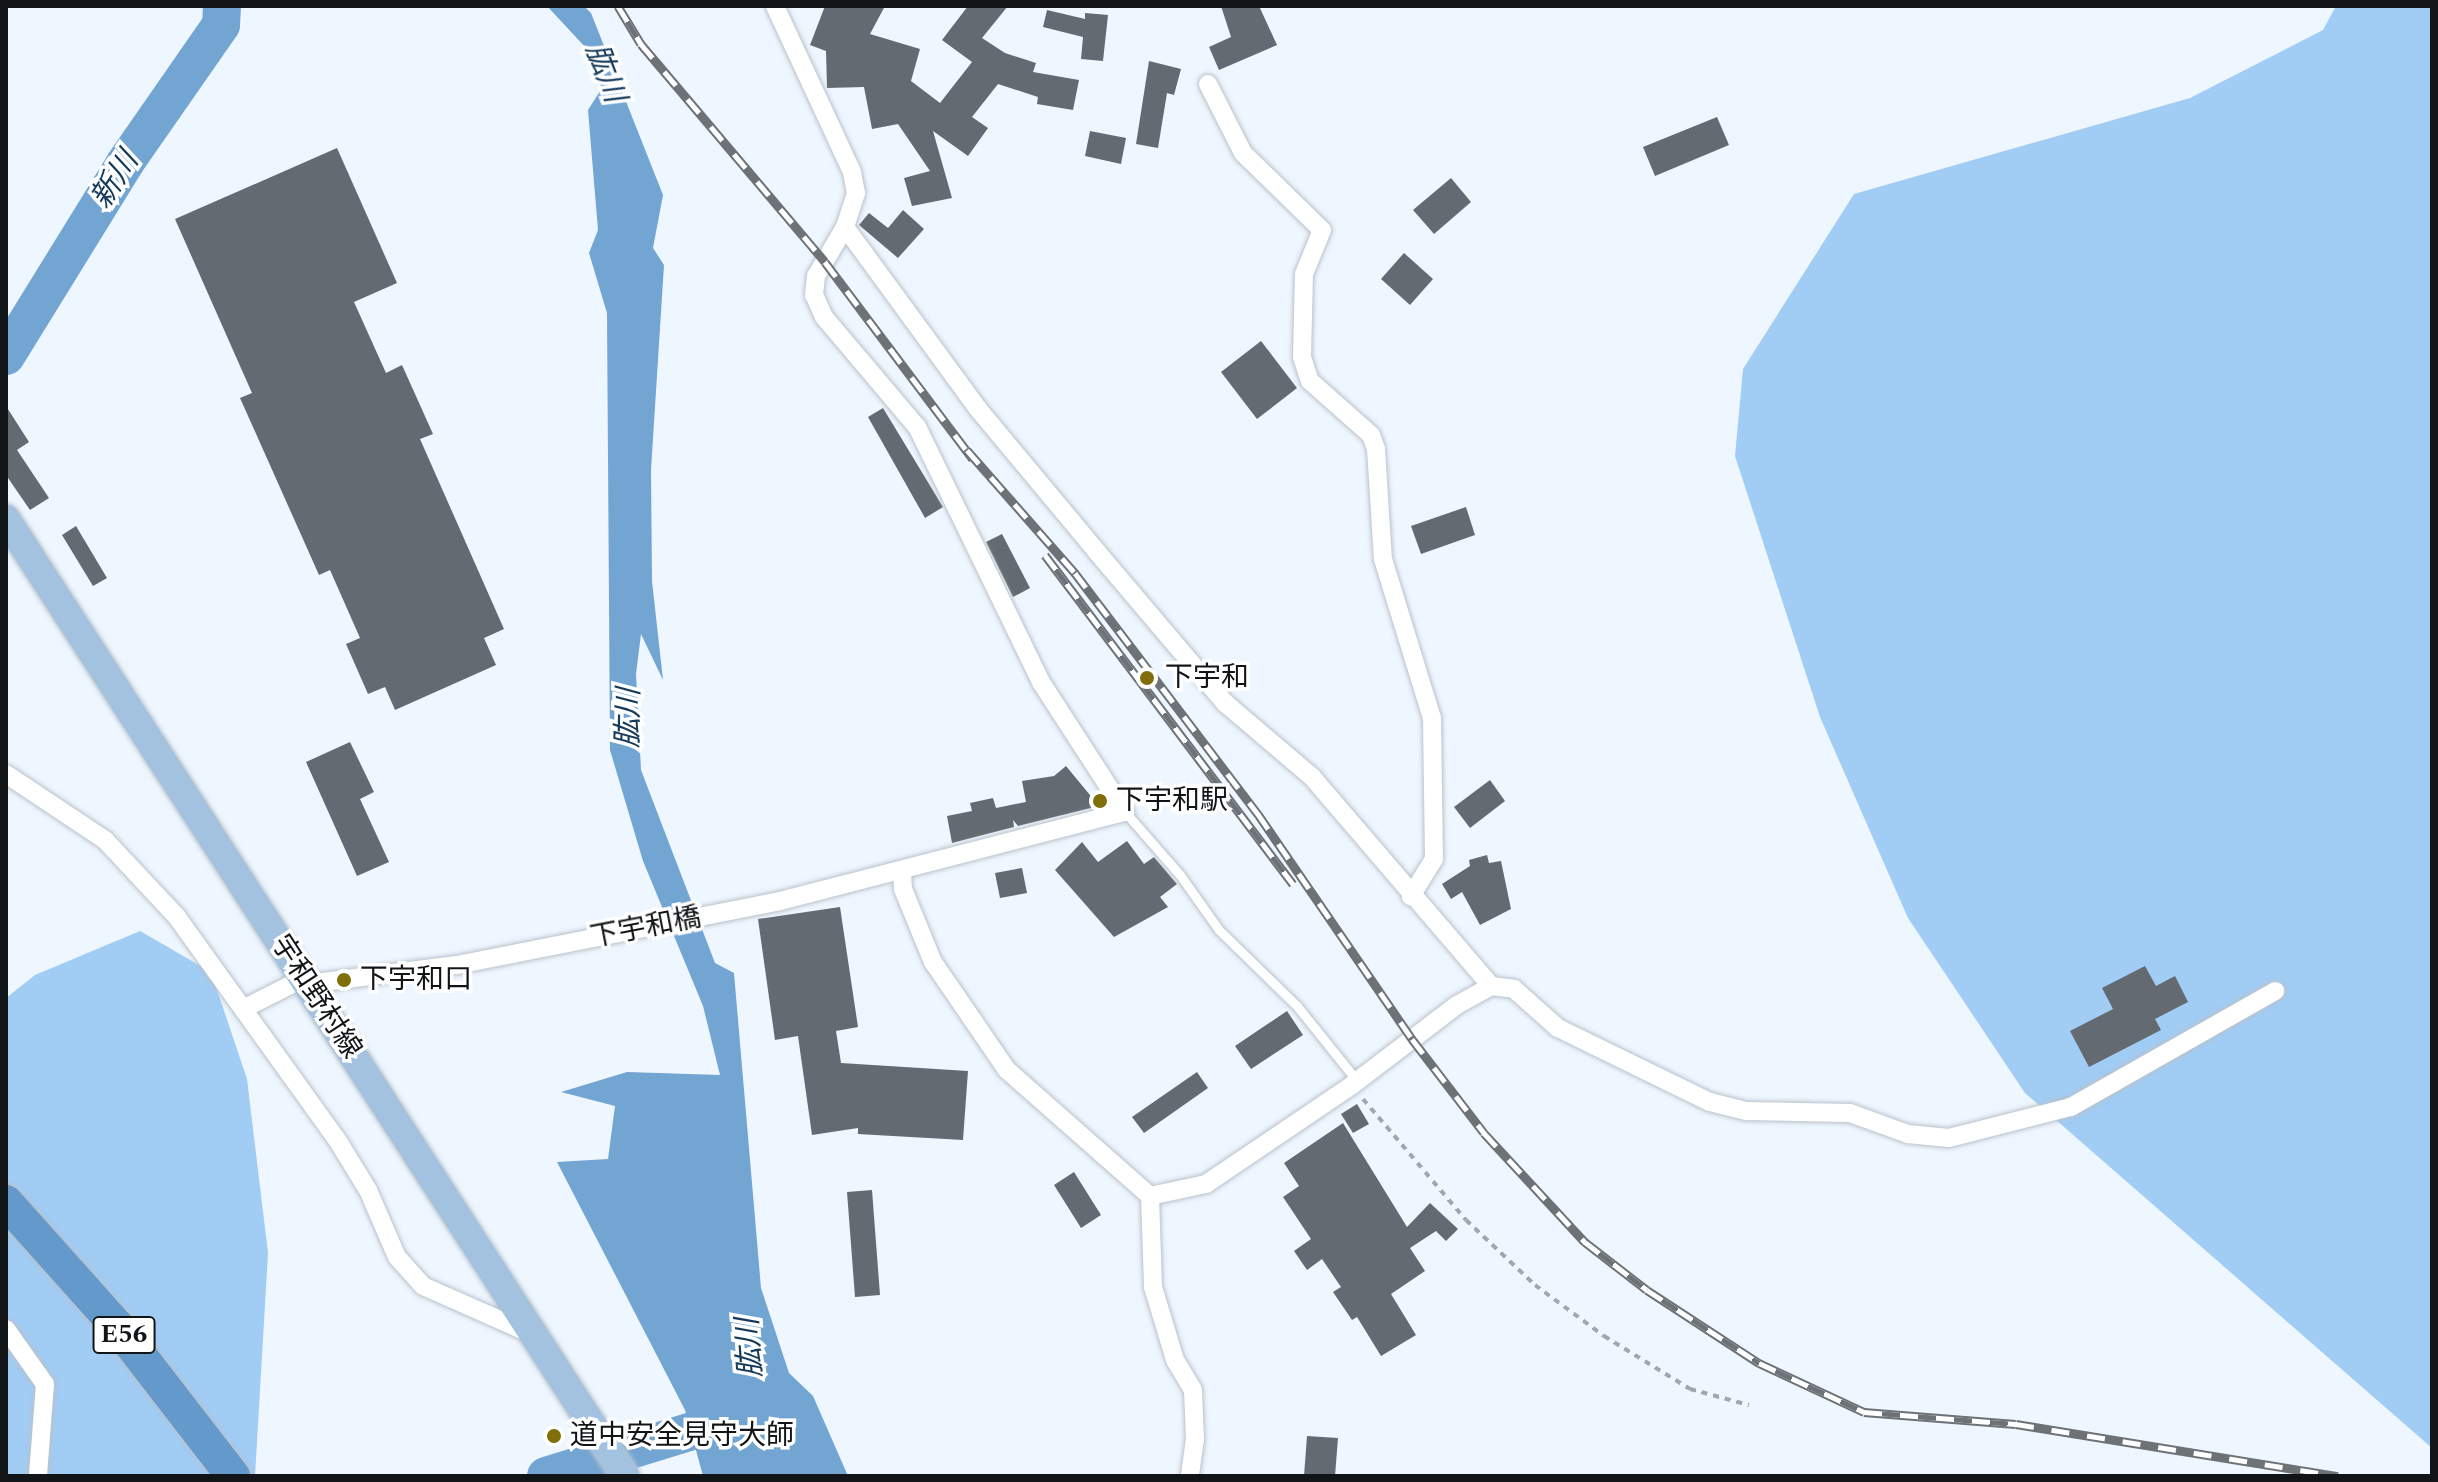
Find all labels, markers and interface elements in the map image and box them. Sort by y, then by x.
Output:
water label: 肱川 [577,39,633,107]
water label: 新川 [84,145,146,215]
place label: 下宇和 [1165,661,1249,695]
marker: 下宇和 [1136,667,1158,689]
water label: 肱川 [610,688,648,748]
place label: 下宇和駅 [1116,784,1228,818]
marker: 下宇和駅 [1091,792,1109,810]
street label: 下宇和橋 [588,901,704,955]
street label: 宇和野村線 [264,929,368,1065]
place label: 下宇和口 [360,963,472,997]
marker: 下宇和口 [335,971,353,989]
road number: E56 [92,1313,156,1357]
water label: 肱川 [730,1317,770,1379]
place label: 道中安全見守大師 [570,1419,794,1453]
marker: 道中安全見守大師 [545,1427,563,1445]

